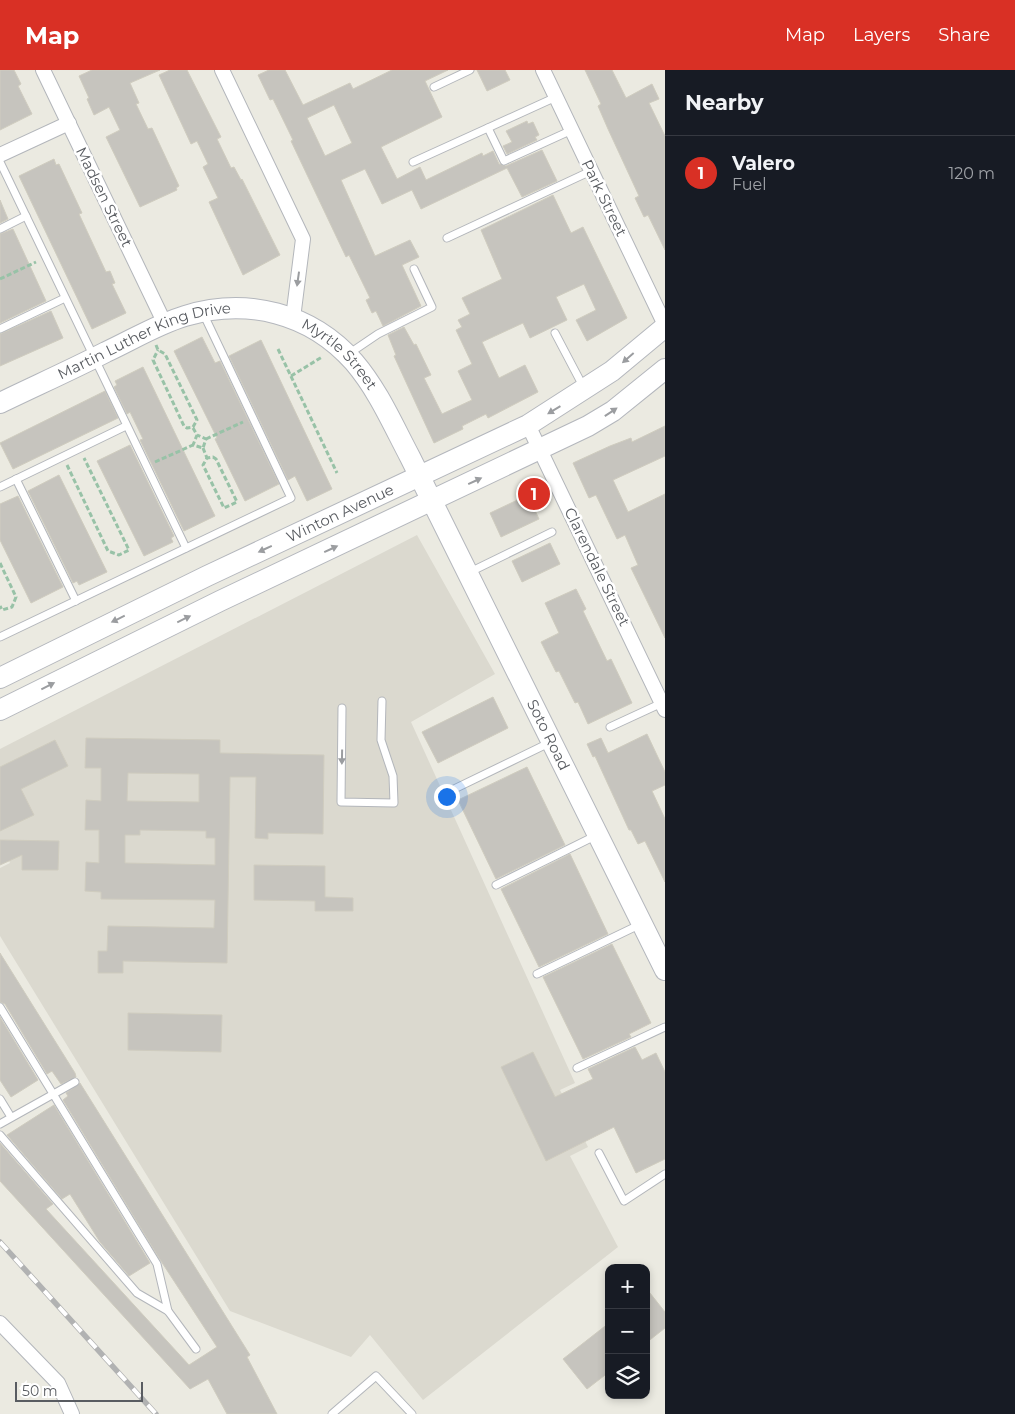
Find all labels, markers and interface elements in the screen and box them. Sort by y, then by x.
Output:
text: Map [25,21,79,50]
text: Map [785,24,825,46]
text: Layers [853,24,910,46]
text: Share [938,24,990,46]
text: Nearby [685,90,764,115]
street label: Madsen Street [72,144,137,250]
text: Valero [732,152,795,175]
street label: Park Street [578,156,631,239]
text: 1 [698,164,704,183]
text: 120 m [948,164,995,183]
text: Fuel [732,175,767,194]
one-way arrow [294,271,302,287]
street label: Martin Luther King Drive [54,298,231,383]
street label: Myrtle Street [299,314,382,393]
one-way arrow [622,352,634,364]
one-way arrow [547,405,560,414]
one-way arrow [604,407,617,417]
pin: 1 [518,475,550,513]
one-way arrow [468,476,482,484]
street label: Winton Avenue [283,479,397,546]
street label: Clarendale Street [560,504,634,629]
one-way arrow [257,545,272,553]
one-way arrow [324,545,338,553]
one-way arrow [177,615,191,623]
one-way arrow [111,616,125,624]
one-way arrow [41,682,55,690]
street label: Soto Road [523,696,574,773]
one-way arrow [338,749,346,765]
your location [434,784,460,810]
map controls [605,1264,650,1399]
button: + [605,1264,650,1309]
button: − [605,1309,650,1354]
button: layers [605,1354,650,1399]
scale bar [15,1379,142,1402]
text: 50 m [22,1382,58,1400]

